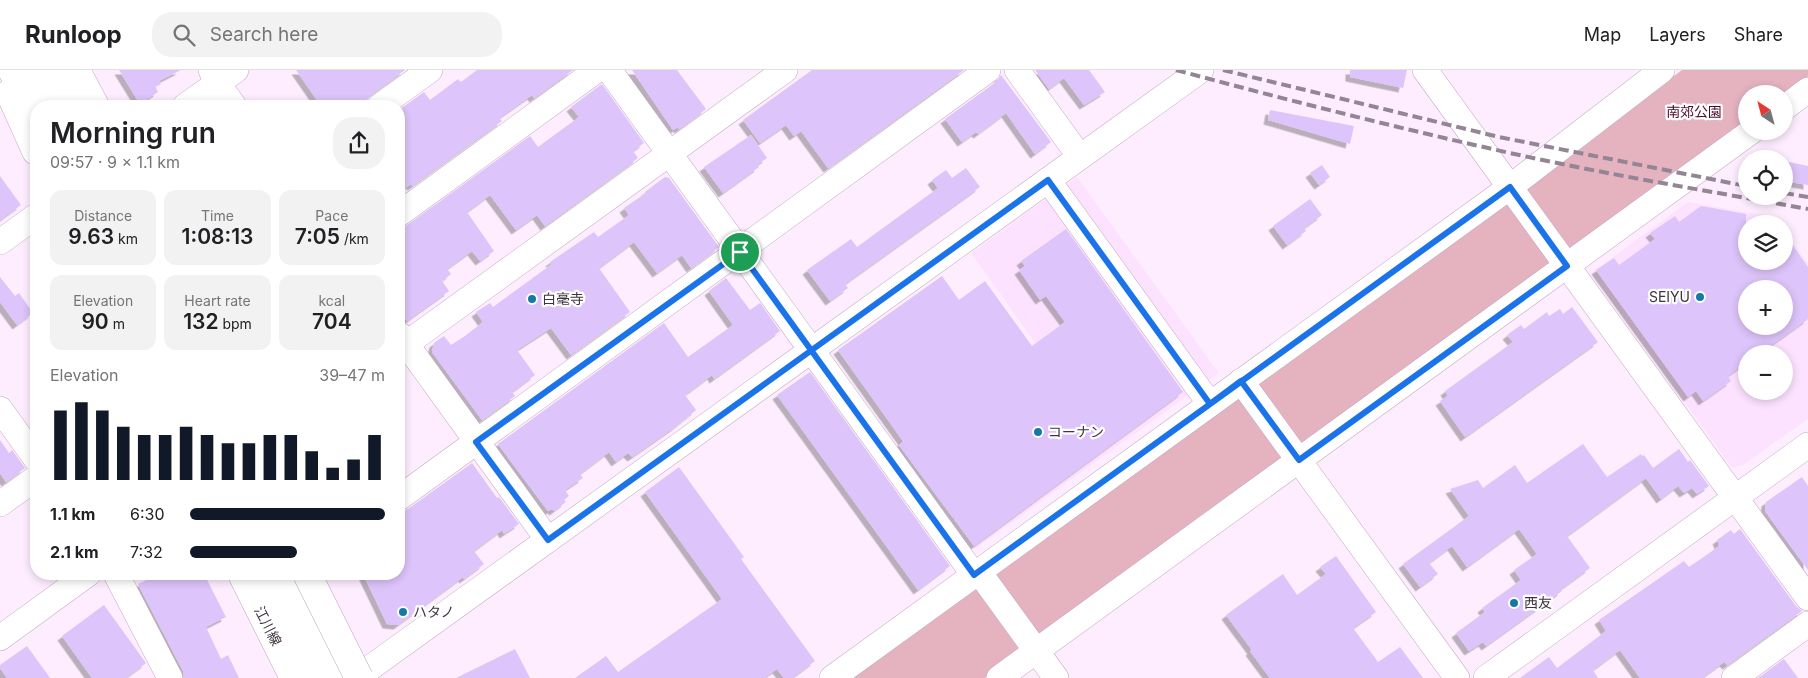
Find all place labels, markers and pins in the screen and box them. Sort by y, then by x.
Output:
pin [719,231,761,273]
place label: SEIYU [1649,288,1690,305]
place label: 白毫寺 [542,290,584,307]
marker: SEIYU [1694,291,1706,303]
marker: 白毫寺 [526,293,538,305]
place label: コーナン [1048,423,1104,440]
marker: コーナン [1032,426,1044,438]
place label: 西友 [1524,594,1552,611]
marker: 西友 [1508,597,1520,609]
place label: ハタノ [413,603,455,620]
marker: ハタノ [397,606,409,618]

